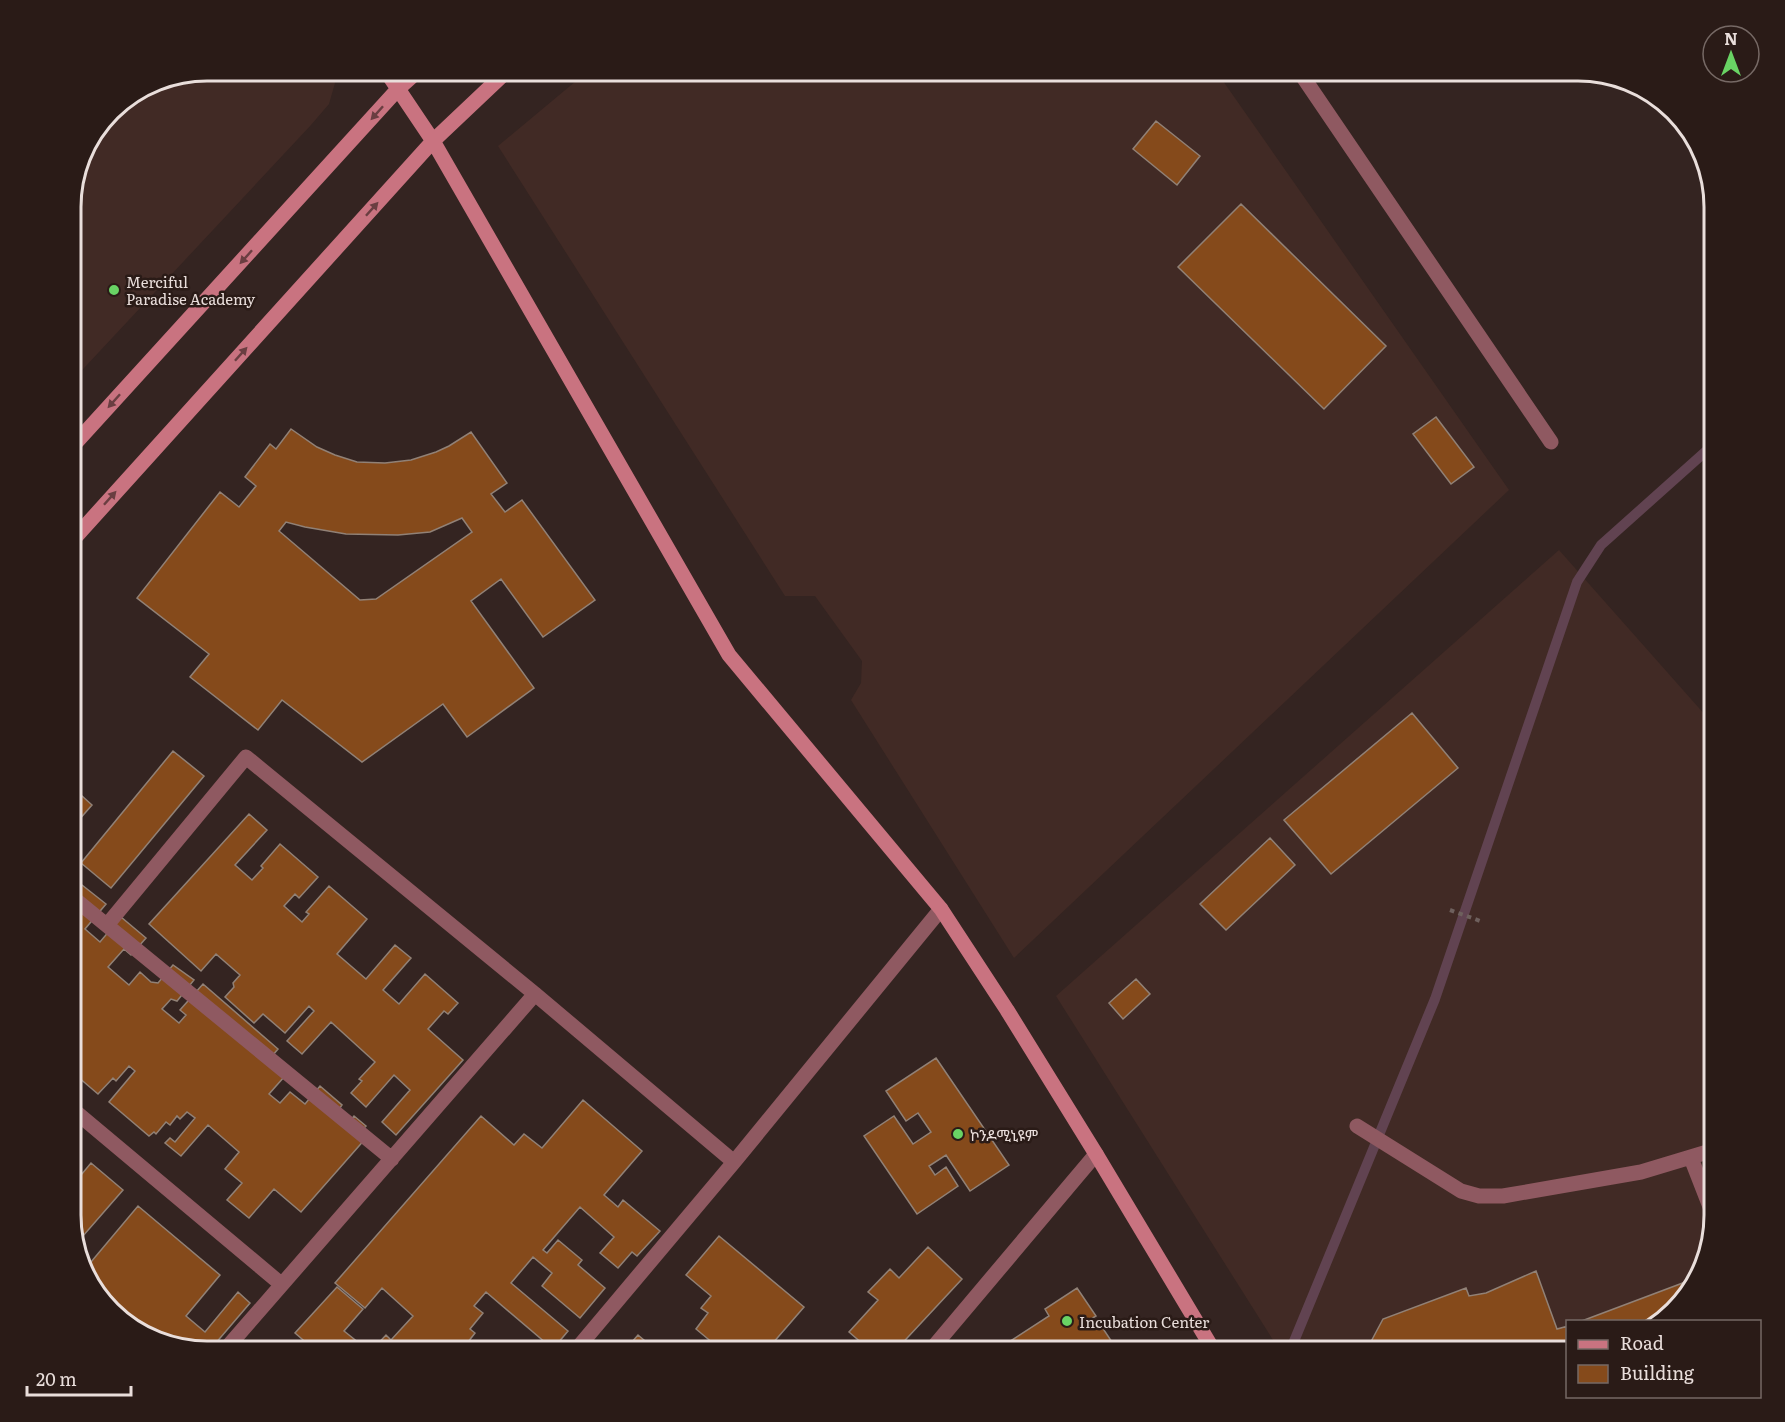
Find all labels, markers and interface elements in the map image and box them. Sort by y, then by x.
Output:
north arrow [1701,24,1761,84]
text: N [1724,26,1738,50]
one-way arrow [370,105,384,120]
one-way arrow [365,202,378,217]
one-way arrow [239,249,253,263]
place label: Merciful Paradise Academy [126,270,256,310]
marker: Merciful Paradise Academy [107,283,121,297]
one-way arrow [234,346,248,361]
one-way arrow [107,393,121,408]
one-way arrow [103,491,116,506]
place label: ኮንዶሚኒዩም [970,1123,1038,1146]
marker: ኮንዶሚኒዩም [951,1127,965,1141]
place label: Incubation Center [1079,1310,1209,1333]
marker: Incubation Center [1060,1314,1074,1328]
legend [1566,1320,1761,1398]
text: Road [1620,1329,1664,1356]
scale bar [27,1359,130,1397]
text: Building [1620,1359,1695,1386]
text: 20 m [36,1365,77,1392]

